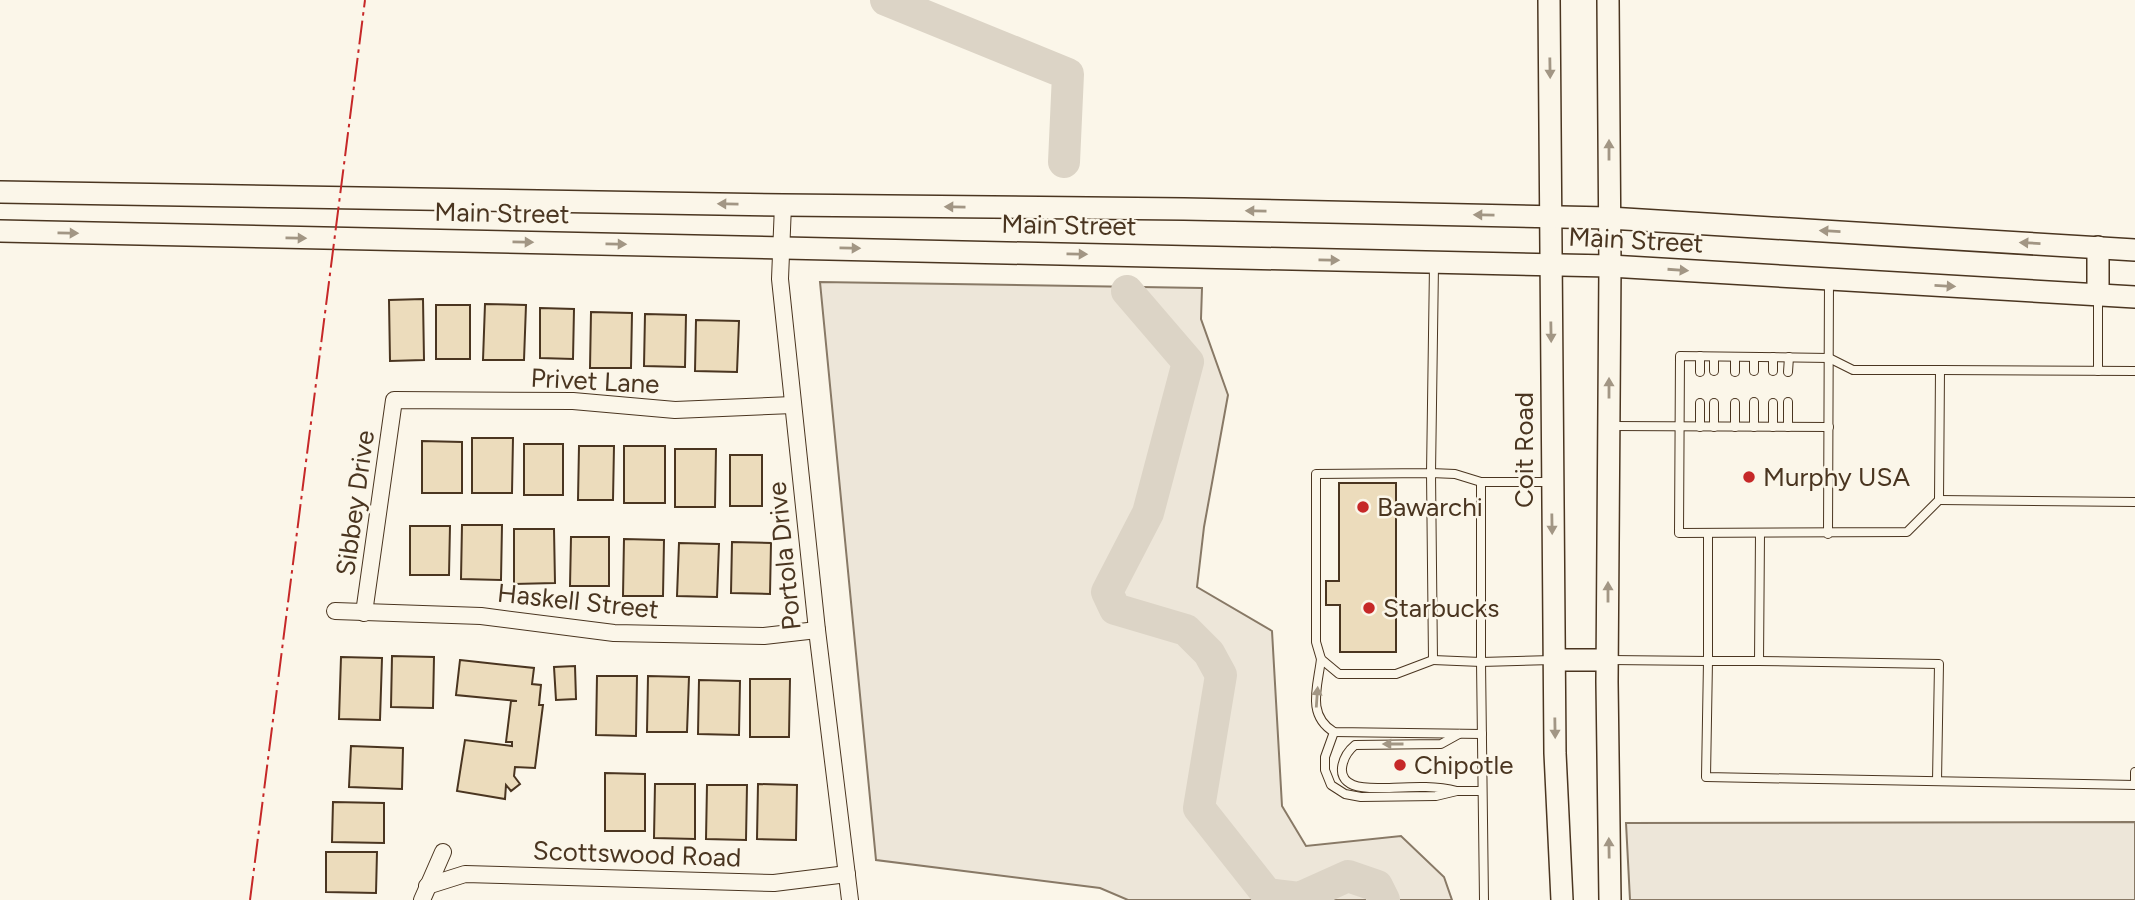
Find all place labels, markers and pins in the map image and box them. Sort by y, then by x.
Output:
place label: Murphy USA [1763,461,1910,493]
marker: Murphy USA [1741,469,1757,485]
place label: Bawarchi [1377,491,1483,523]
marker: Bawarchi [1355,499,1371,515]
place label: Starbucks [1383,592,1499,624]
marker: Starbucks [1361,600,1377,616]
place label: Chipotle [1414,749,1513,781]
marker: Chipotle [1392,757,1408,773]

